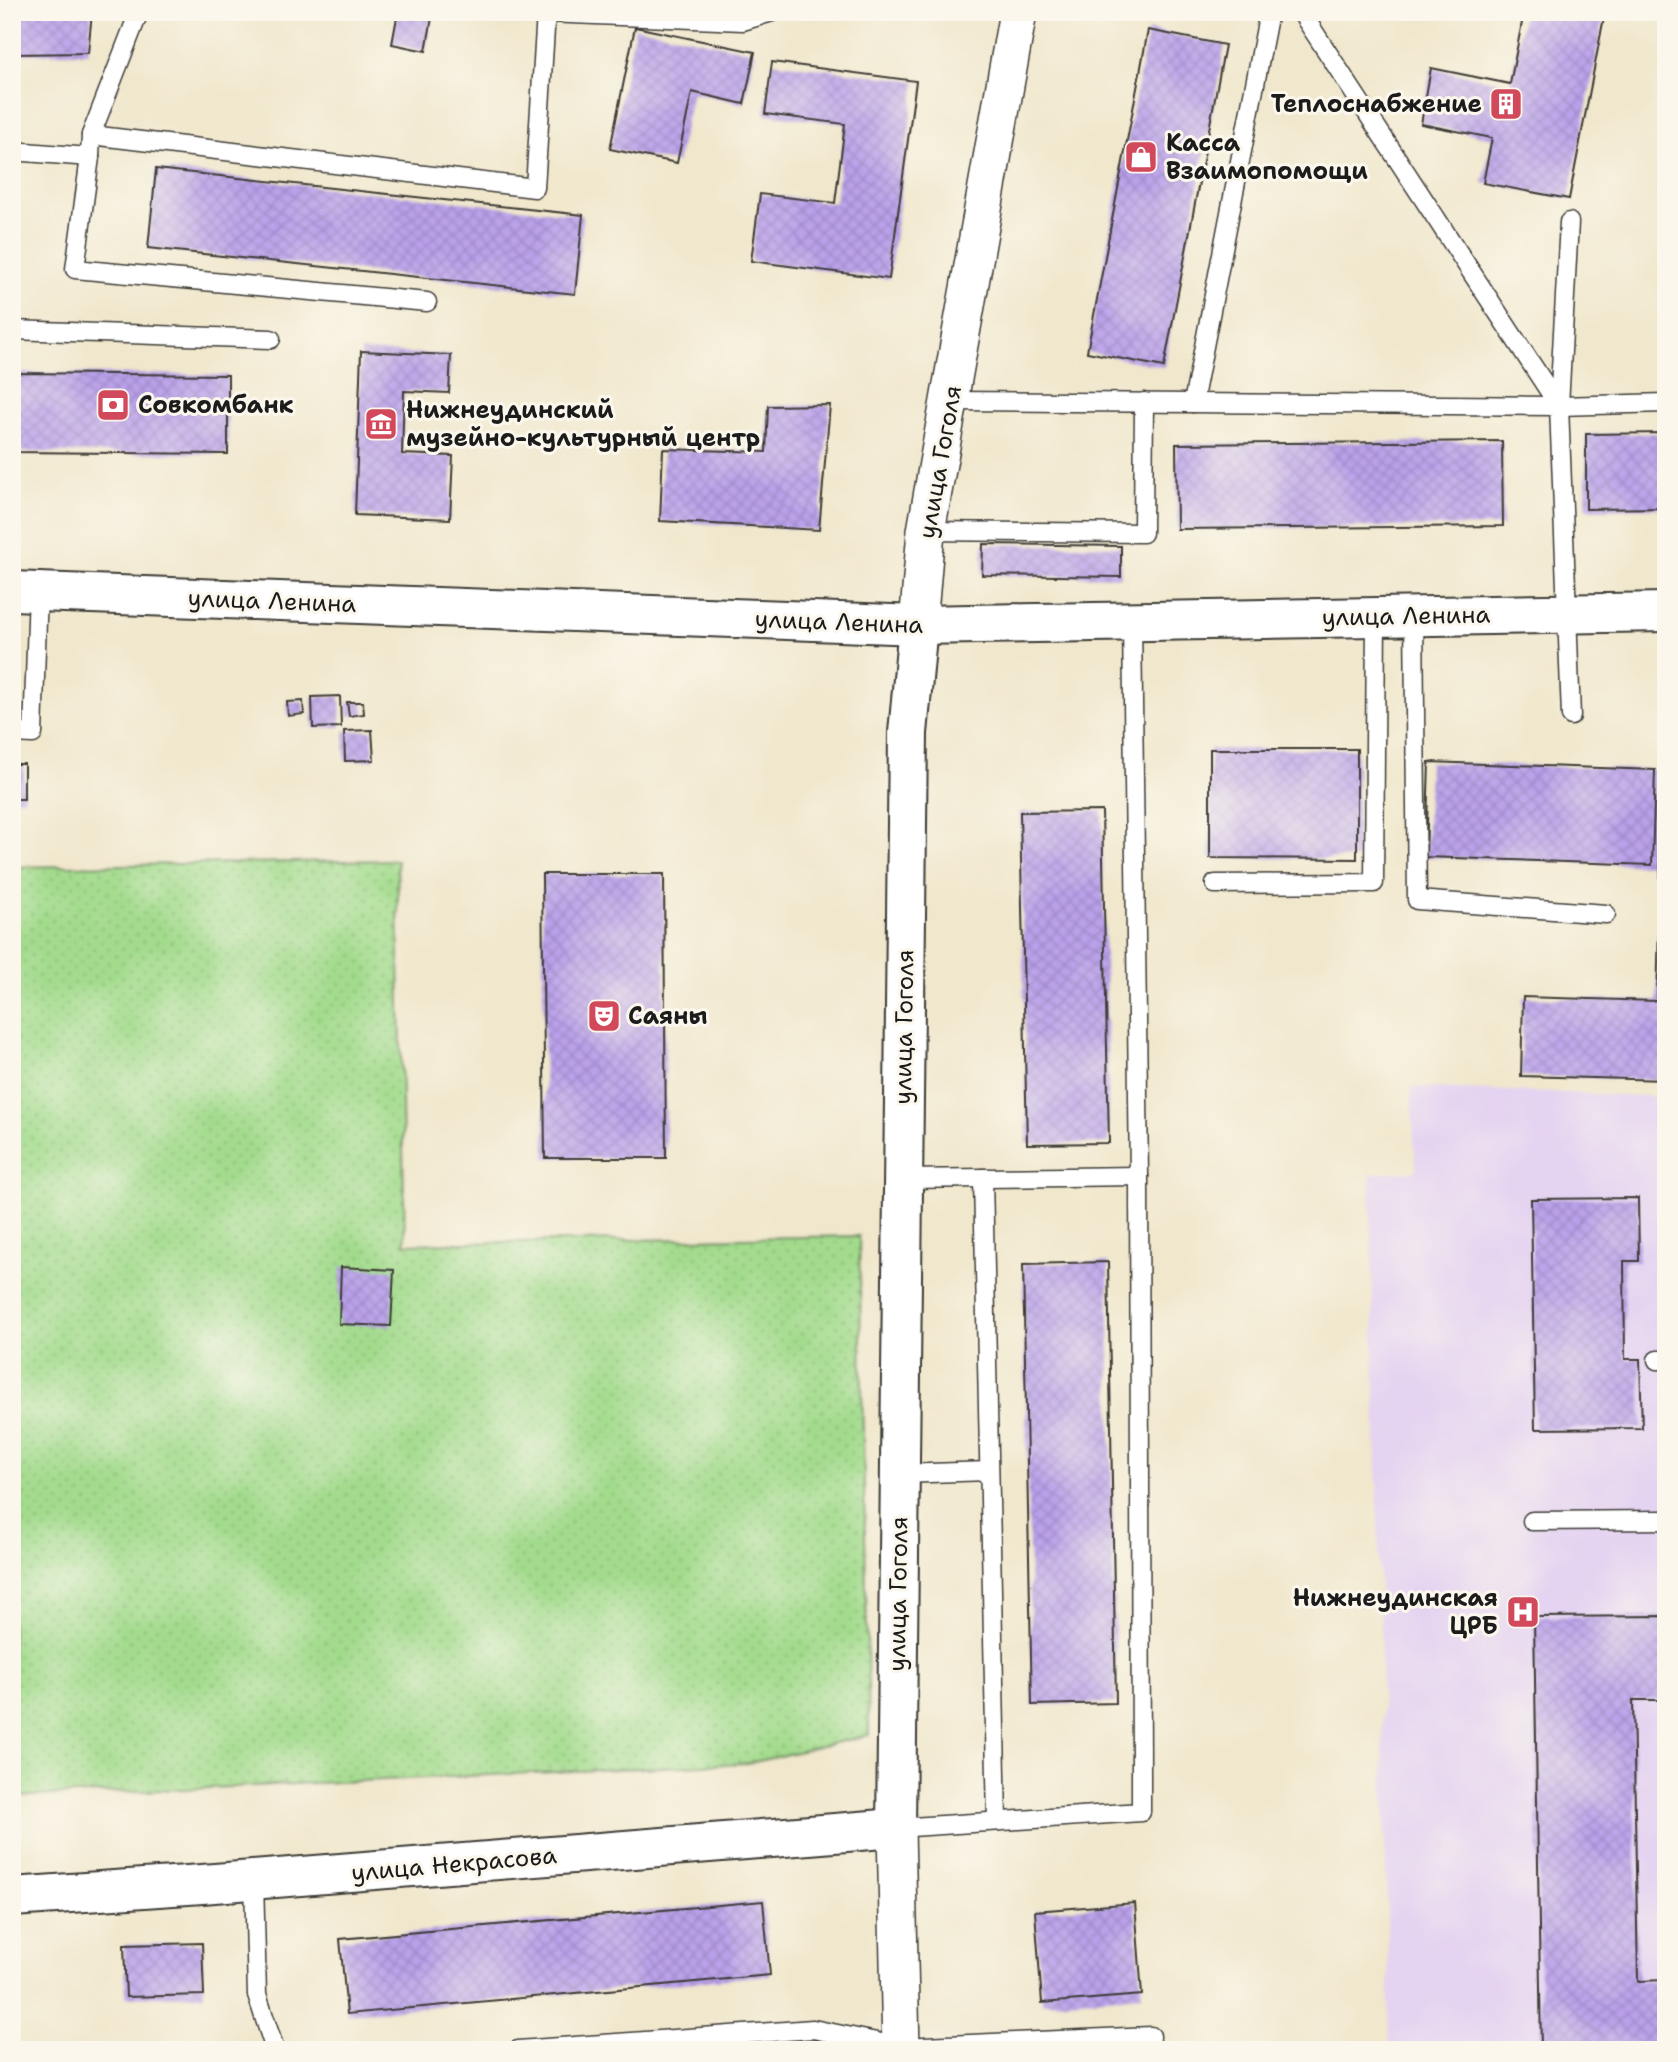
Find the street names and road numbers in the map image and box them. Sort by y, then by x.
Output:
street label: улица Гоголя [911,383,969,541]
street label: улица Ленина [187,582,357,620]
street label: улица Ленина [1321,599,1491,633]
street label: улица Ленина [754,603,924,641]
street label: улица Гоголя [887,949,921,1105]
street label: улица Гоголя [881,1516,915,1672]
street label: улица Некрасова [350,1839,558,1889]

